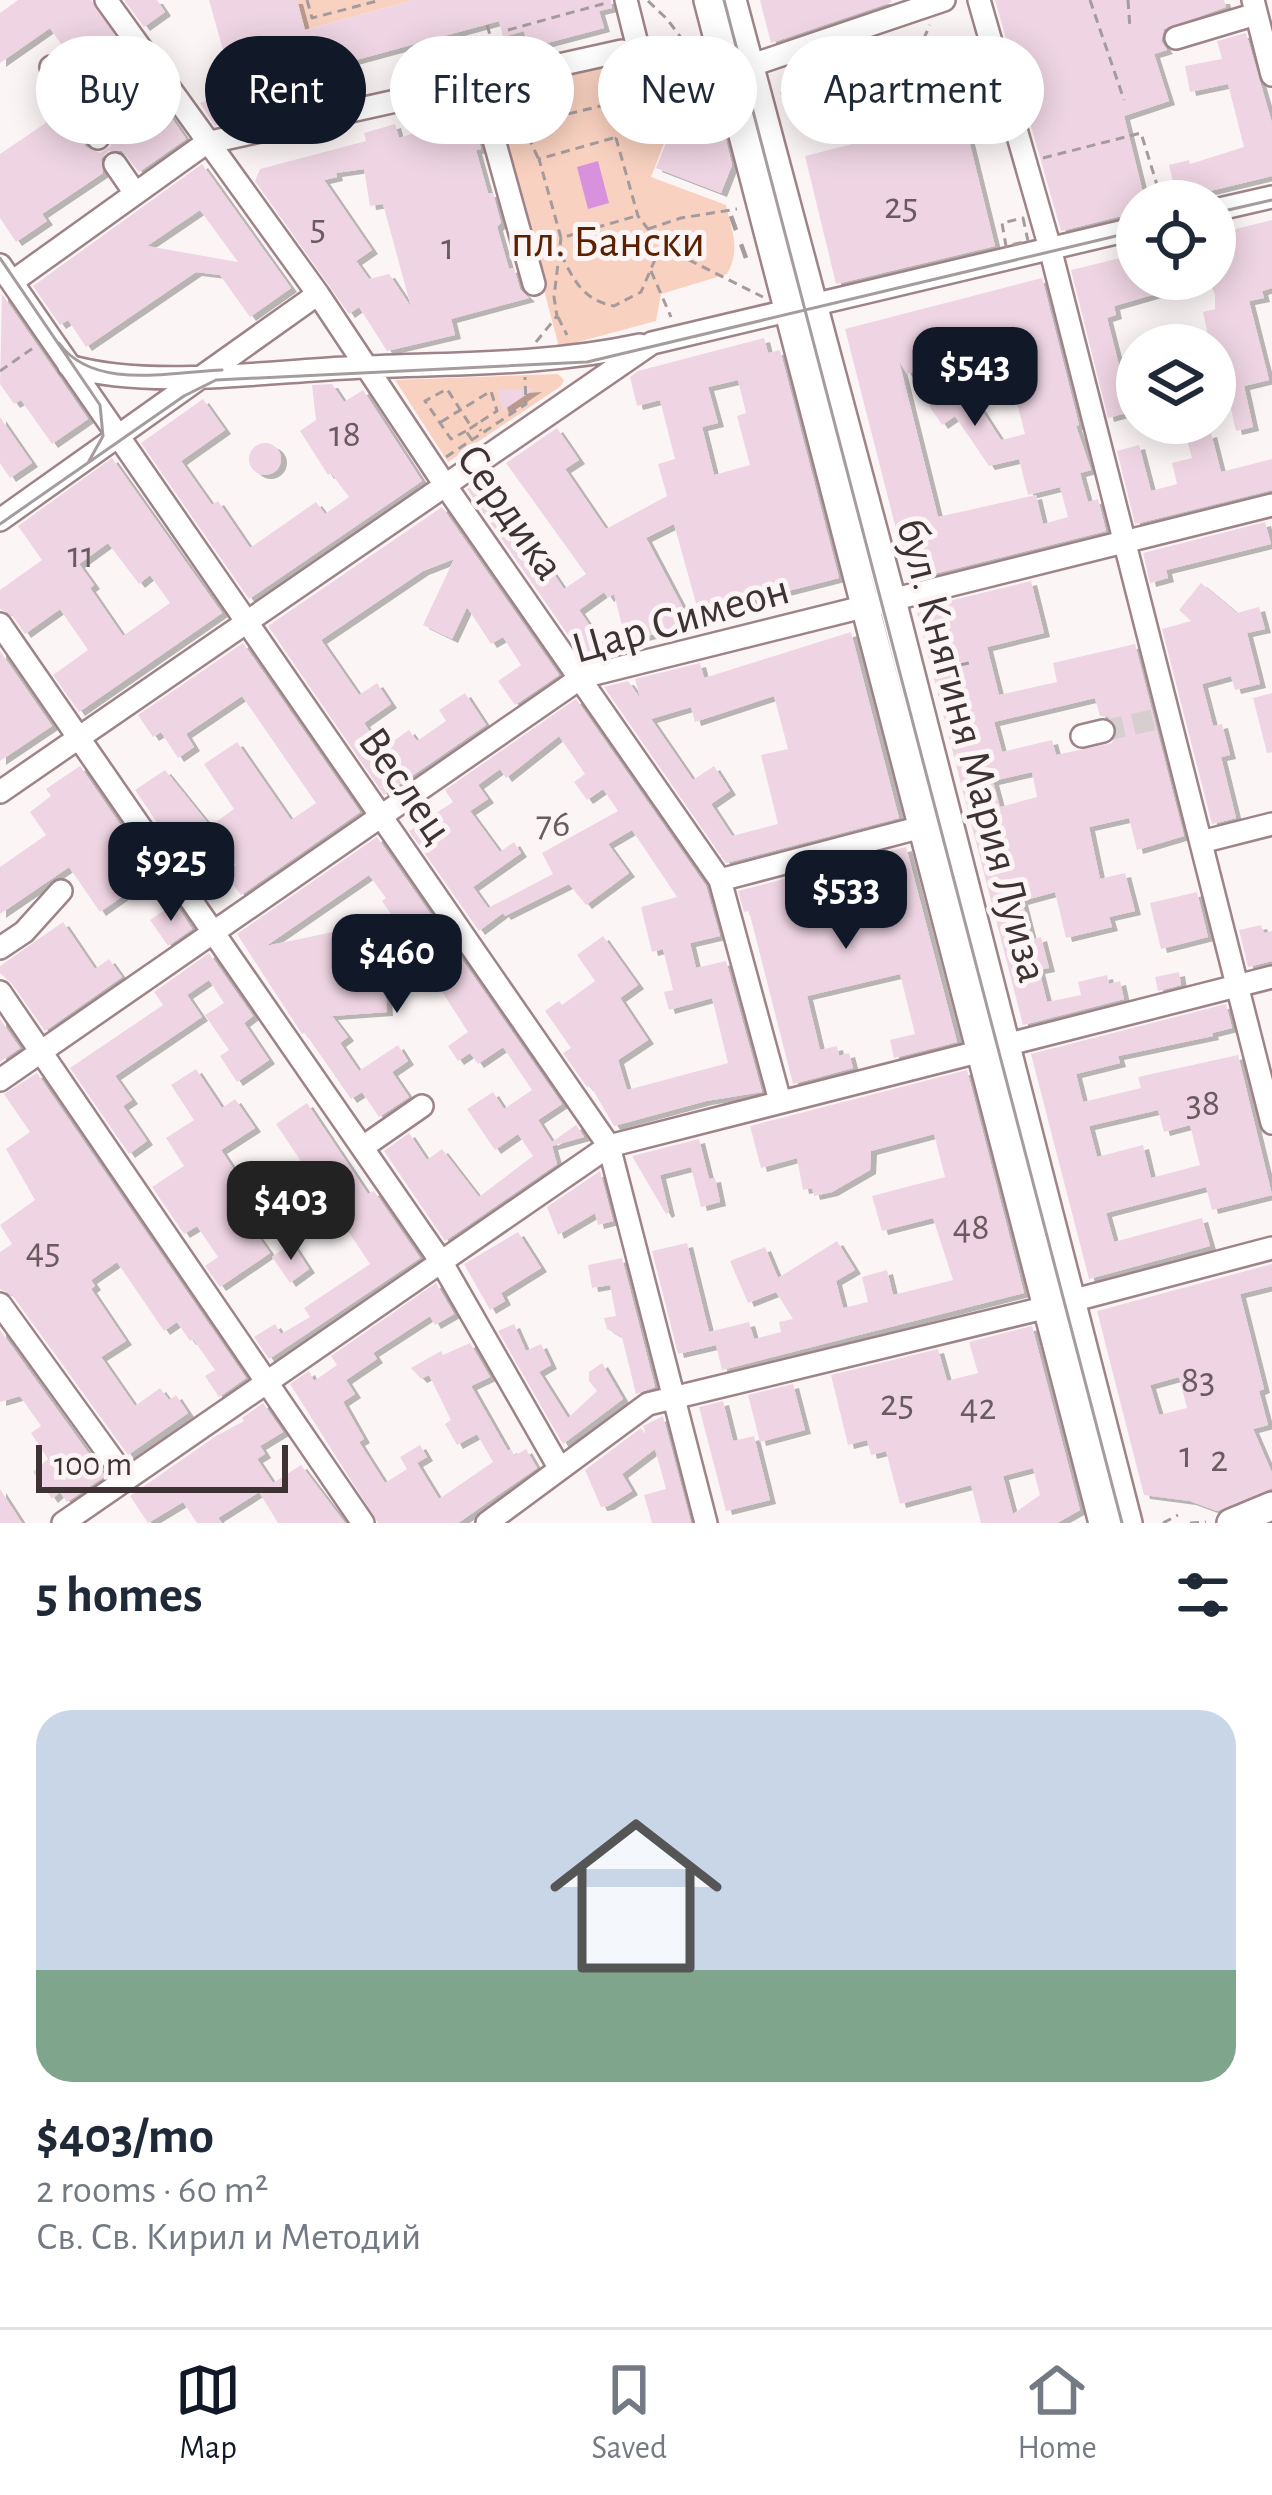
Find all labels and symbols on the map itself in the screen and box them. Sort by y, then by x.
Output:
house number: 25 [884,187,918,226]
house number: 5 [310,208,326,247]
park label: пл. Бански [511,220,705,265]
house number: 1 [441,228,455,267]
pin: $543 [904,327,1046,429]
house number: 18 [329,415,361,454]
street label: Сердика [448,437,572,588]
street label: бул. Княгиня Мария Луиза [888,514,1055,987]
house number: 11 [68,536,94,575]
street label: Цар Симеон [567,567,794,672]
street label: Веслец [349,719,461,852]
house number: 76 [536,805,570,844]
pin: $925 [100,822,242,924]
pin: $533 [775,850,917,952]
pin: $460 [326,914,468,1016]
house number: 38 [1186,1084,1220,1123]
pin: $403 [220,1161,362,1263]
house number: 48 [952,1208,990,1247]
house number: 45 [25,1232,61,1271]
house number: 83 [1181,1361,1215,1400]
house number: 25 [880,1384,914,1423]
house number: 42 [960,1388,996,1427]
house number: 1 [1179,1436,1193,1475]
scale bar [36,1439,288,1492]
house number: 2 [1210,1440,1228,1479]

